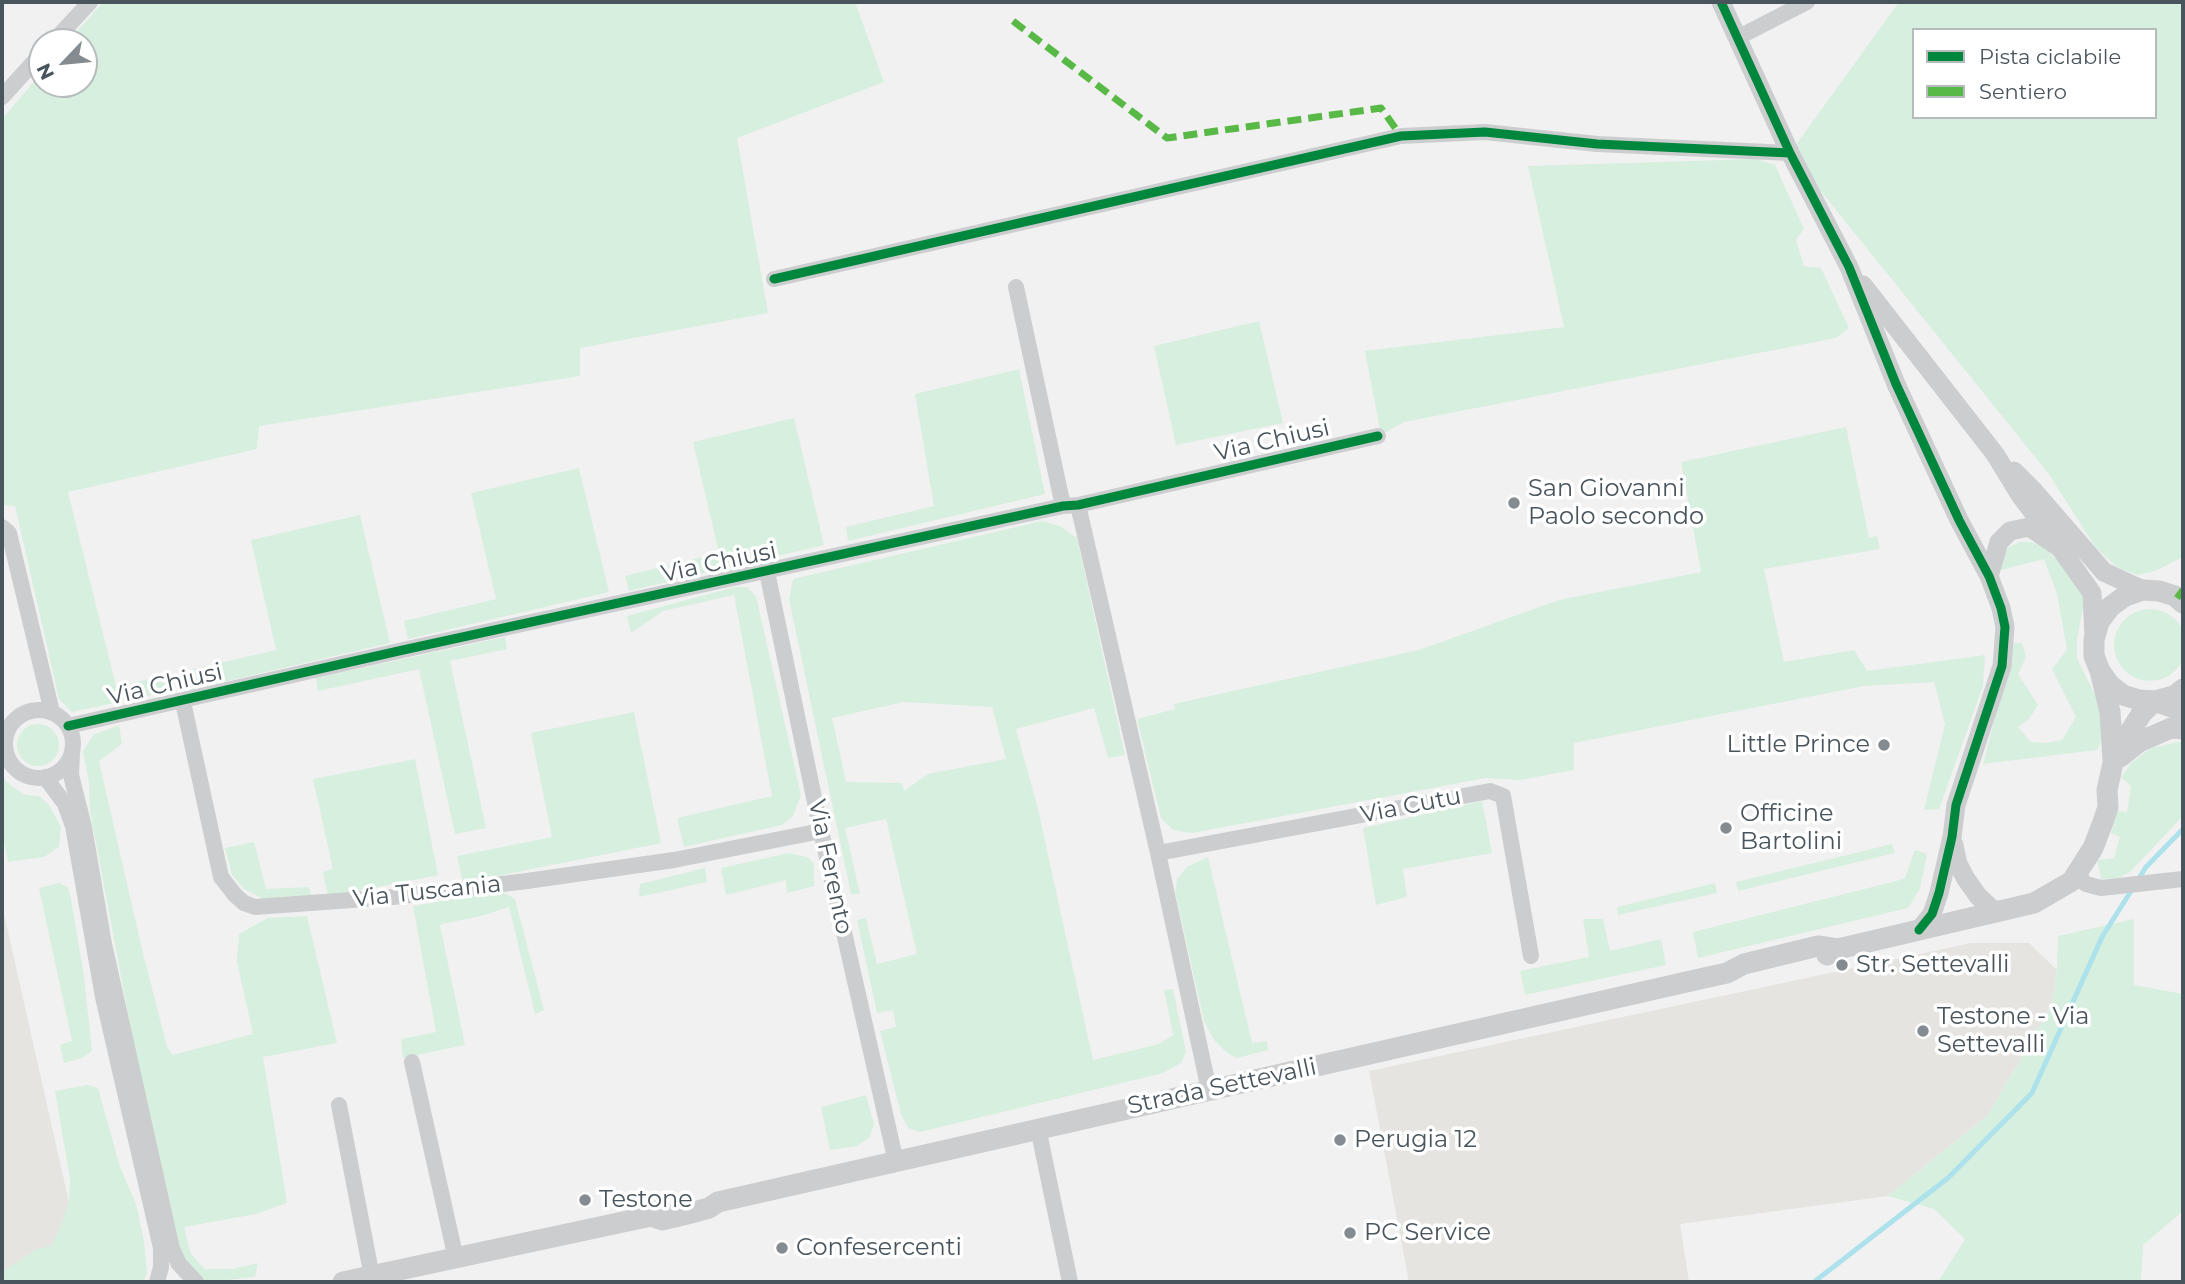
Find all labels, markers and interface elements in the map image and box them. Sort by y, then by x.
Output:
north arrow [28,28,98,98]
legend [1912,28,2157,119]
text: Pista ciclabile [1979,44,2121,69]
text: N [32,60,59,83]
text: Sentiero [1979,79,2067,104]
street label: Via Chiusi [1212,414,1332,468]
place label: San Giovanni Paolo secondo [1528,475,1704,531]
marker: San Giovanni Paolo secondo [1506,495,1522,511]
street label: Via Chiusi [659,537,779,589]
street label: Via Chiusi [105,658,225,712]
place label: Little Prince [1727,731,1870,759]
marker: Little Prince [1876,737,1892,753]
street label: Via Cutu [1358,782,1464,830]
street label: Via Ferento [802,797,858,937]
place label: Officine Bartolini [1740,800,1842,856]
marker: Officine Bartolini [1718,820,1734,836]
street label: Via Tuscania [351,870,503,914]
place label: Str. Settevalli [1856,951,2010,979]
marker: Str. Settevalli [1834,957,1850,973]
place label: Testone - Via Settevalli [1937,1003,2089,1059]
marker: Testone - Via Settevalli [1915,1023,1931,1039]
street label: Strada Settevalli [1125,1053,1319,1121]
place label: Perugia 12 [1354,1126,1477,1154]
marker: Perugia 12 [1332,1132,1348,1148]
place label: Testone [599,1186,693,1214]
marker: Testone [577,1192,593,1208]
place label: PC Service [1364,1219,1491,1247]
marker: PC Service [1342,1225,1358,1241]
place label: Confesercenti [796,1234,962,1262]
marker: Confesercenti [774,1240,790,1256]

